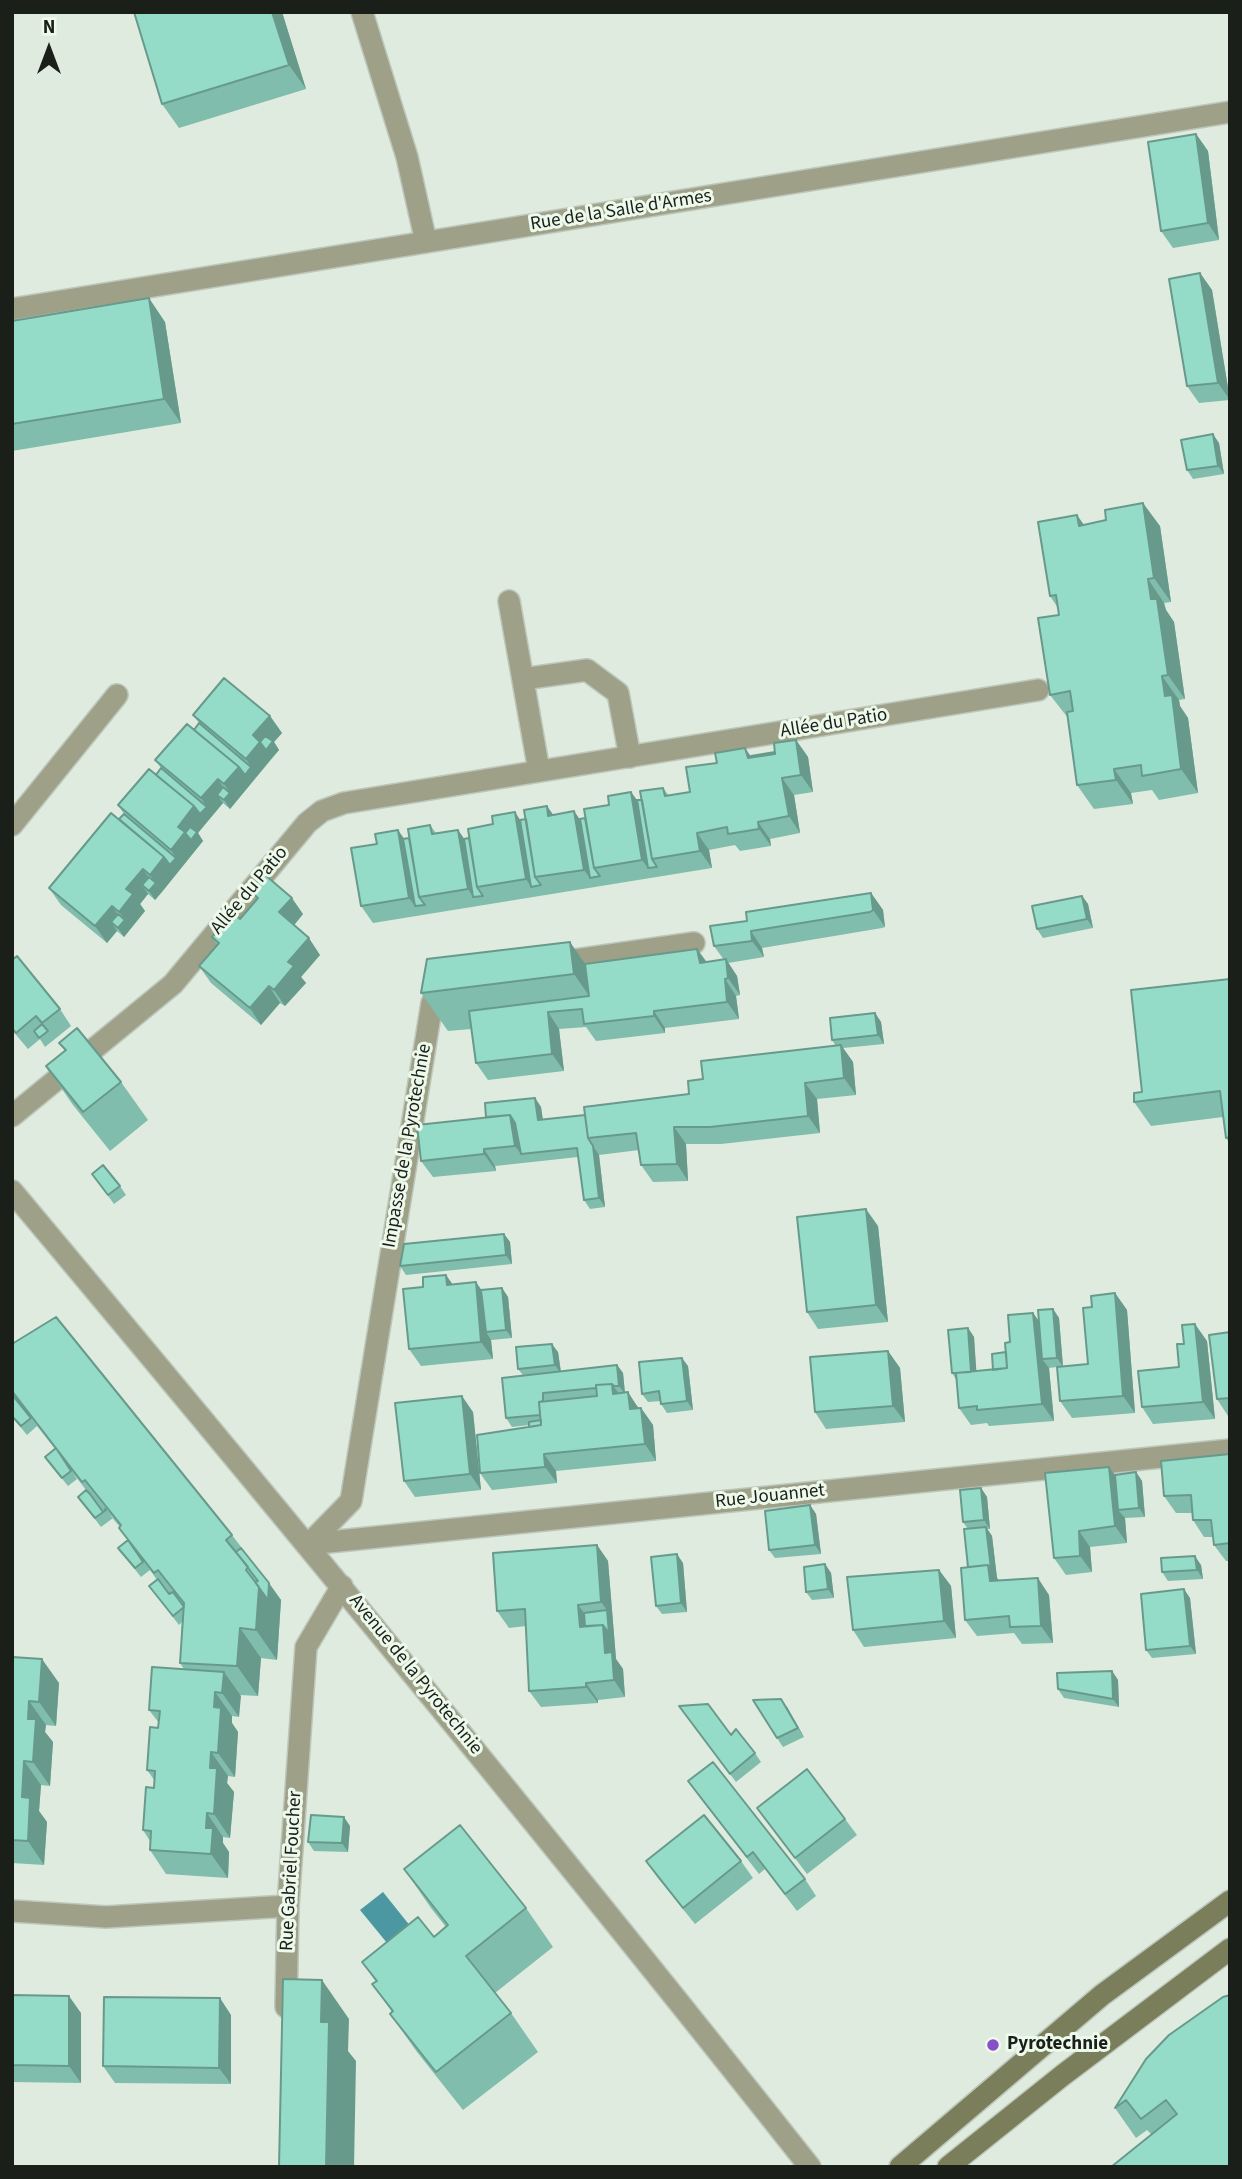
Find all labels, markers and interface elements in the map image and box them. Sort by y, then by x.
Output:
north arrow [14,14,84,84]
text: N [43,14,55,41]
street label: Rue de la Salle d'Armes [529,185,713,237]
street label: Allée du Patio [779,704,889,744]
street label: Allée du Patio [207,842,293,940]
street label: Impasse de la Pyrotechnie [379,1042,437,1250]
street label: Rue Jouannet [714,1480,826,1514]
street label: Avenue de la Pyrotechnie [343,1590,487,1760]
street label: Rue Gabriel Foucher [276,1790,308,1952]
place label: Pyrotechnie [1007,2034,1108,2056]
marker: Pyrotechnie [985,2037,1001,2053]

